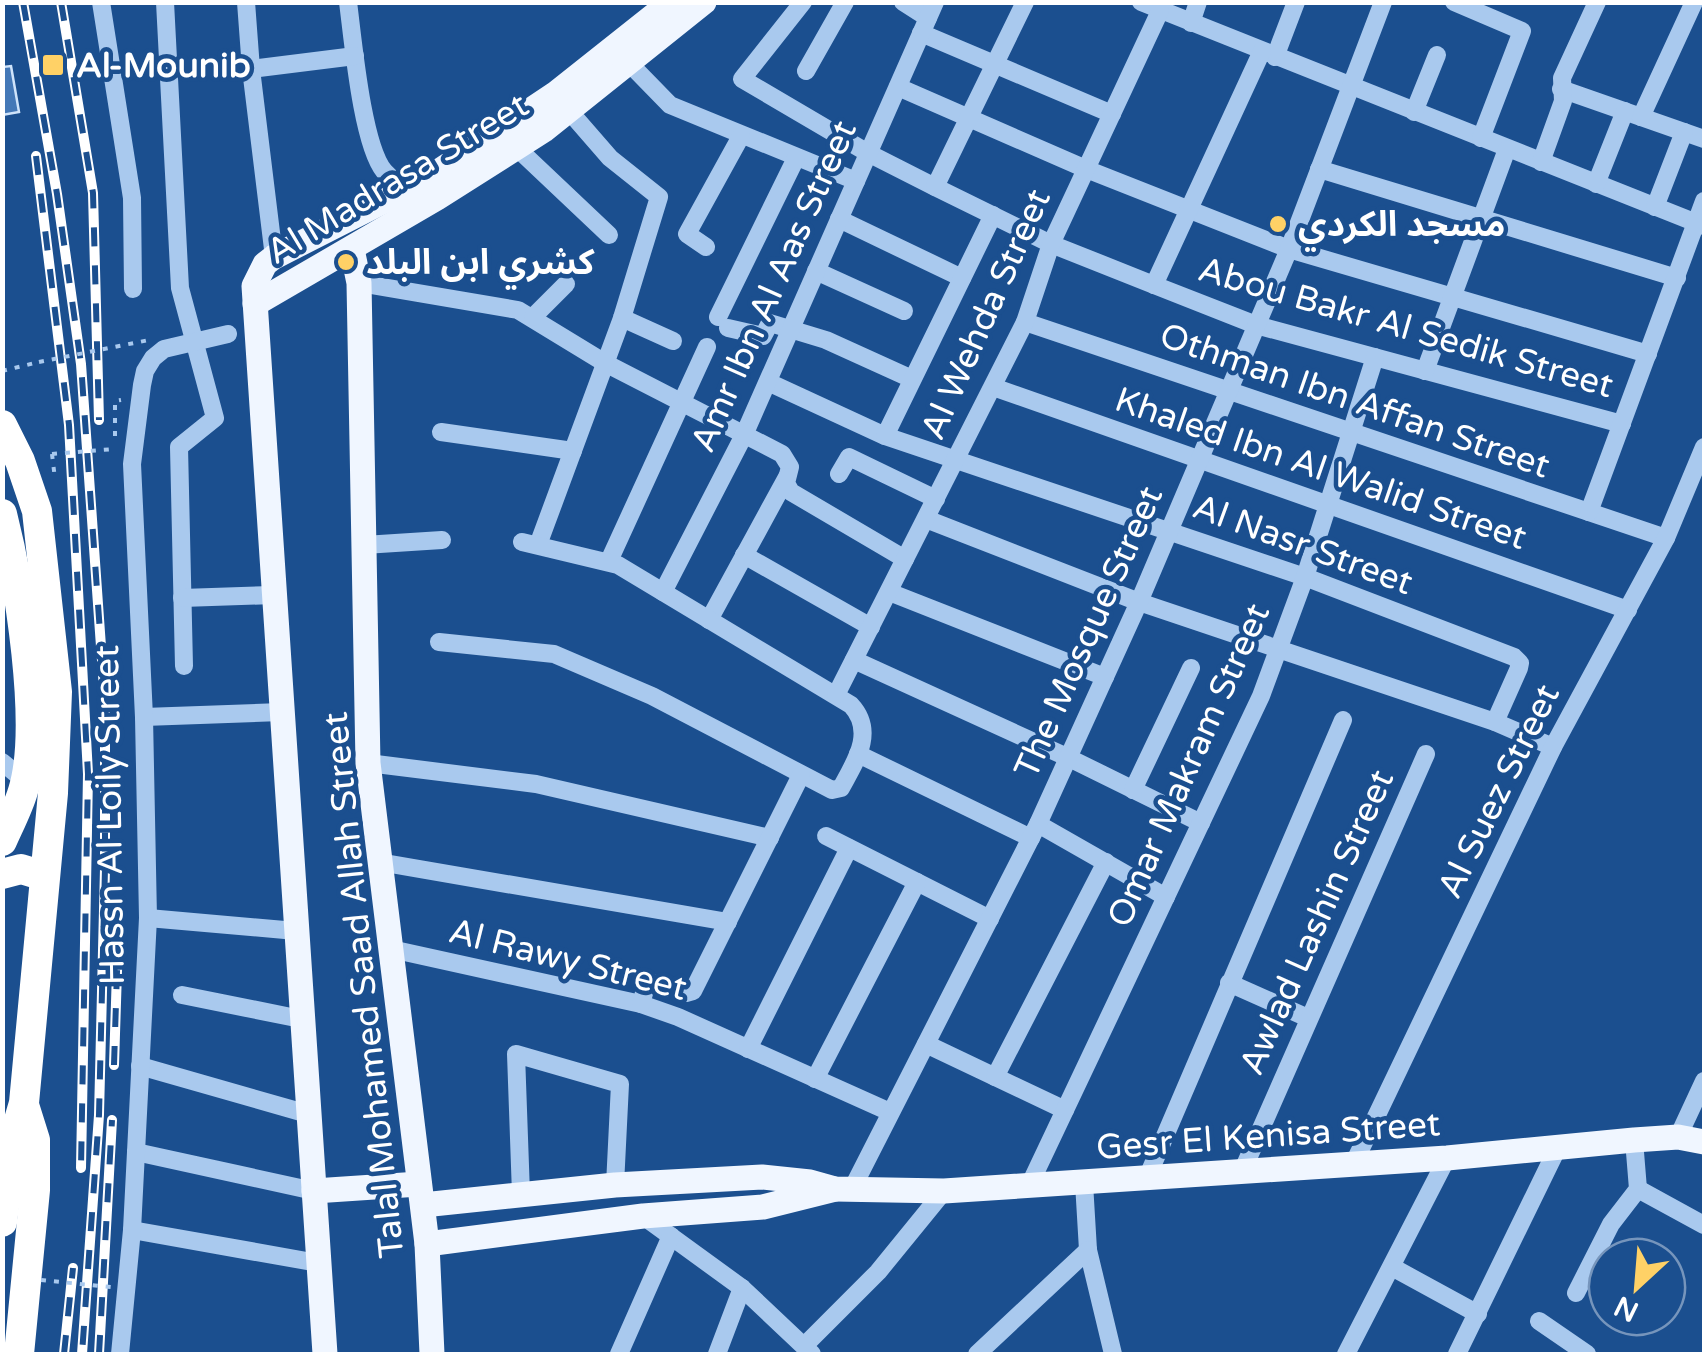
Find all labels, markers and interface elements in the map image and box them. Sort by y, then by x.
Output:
place label: Al-Mounib [76,45,251,87]
marker: Al-Mounib [40,52,66,78]
street label: Al Madrasa Street [259,84,536,274]
street label: Amr Ibn Al Aas Street [682,114,866,459]
street label: Al Wehda Street [912,183,1060,446]
place label: مسجد الكردي [1298,204,1505,252]
marker: مسجد الكردي [1267,213,1289,235]
place label: كشري ابن البلد [366,242,596,290]
street label: Abou Bakr Al Sedik Street [1194,249,1618,407]
marker: كشري ابن البلد [335,251,357,273]
street label: Othman Ibn Affan Street [1154,314,1555,487]
street label: Khaled Ibn Al Walid Street [1109,379,1532,559]
street label: The Mosque Street [1006,480,1172,785]
street label: Al Nasr Street [1187,486,1418,604]
street label: Omar Makram Street [1099,597,1279,934]
street label: Hassn Al Loily Street [86,644,134,986]
street label: Al Suez Street [1429,678,1569,905]
street label: Talal Mohamed Saad Allah Street [314,710,414,1260]
street label: Awlad Lashin Street [1231,763,1403,1081]
street label: Al Rawy Street [444,910,691,1010]
street label: Gesr El Kenisa Street [1095,1103,1441,1169]
north arrow [1587,1237,1687,1337]
text: N [1609,1288,1644,1329]

